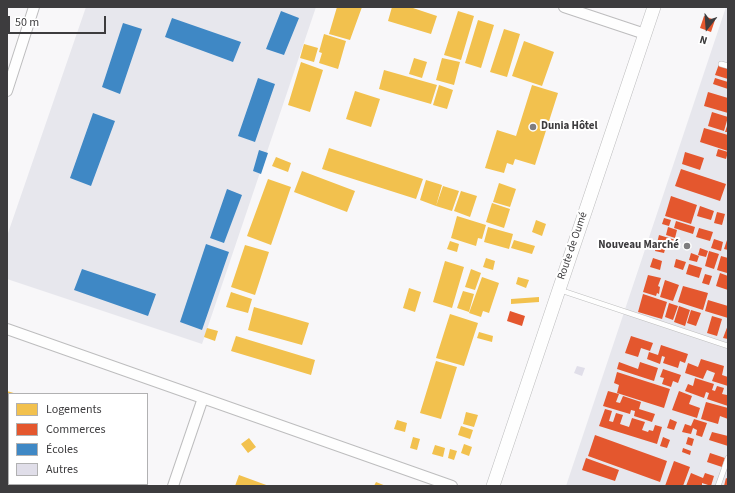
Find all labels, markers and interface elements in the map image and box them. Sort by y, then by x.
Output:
scale bar [10,8,108,34]
north arrow [687,8,727,48]
text: 50 m [15,14,39,31]
text: N [698,32,709,48]
place label: Dunia Hôtel [541,120,598,134]
marker: Dunia Hôtel [528,122,538,132]
street label: Route de Oumé [555,210,591,282]
place label: Nouveau Marché [598,239,679,253]
marker: Nouveau Marché [682,241,692,251]
legend [8,393,148,485]
text: Logements [46,401,101,418]
text: Commerces [46,421,105,438]
text: Écoles [46,441,78,458]
text: Autres [46,461,78,478]

